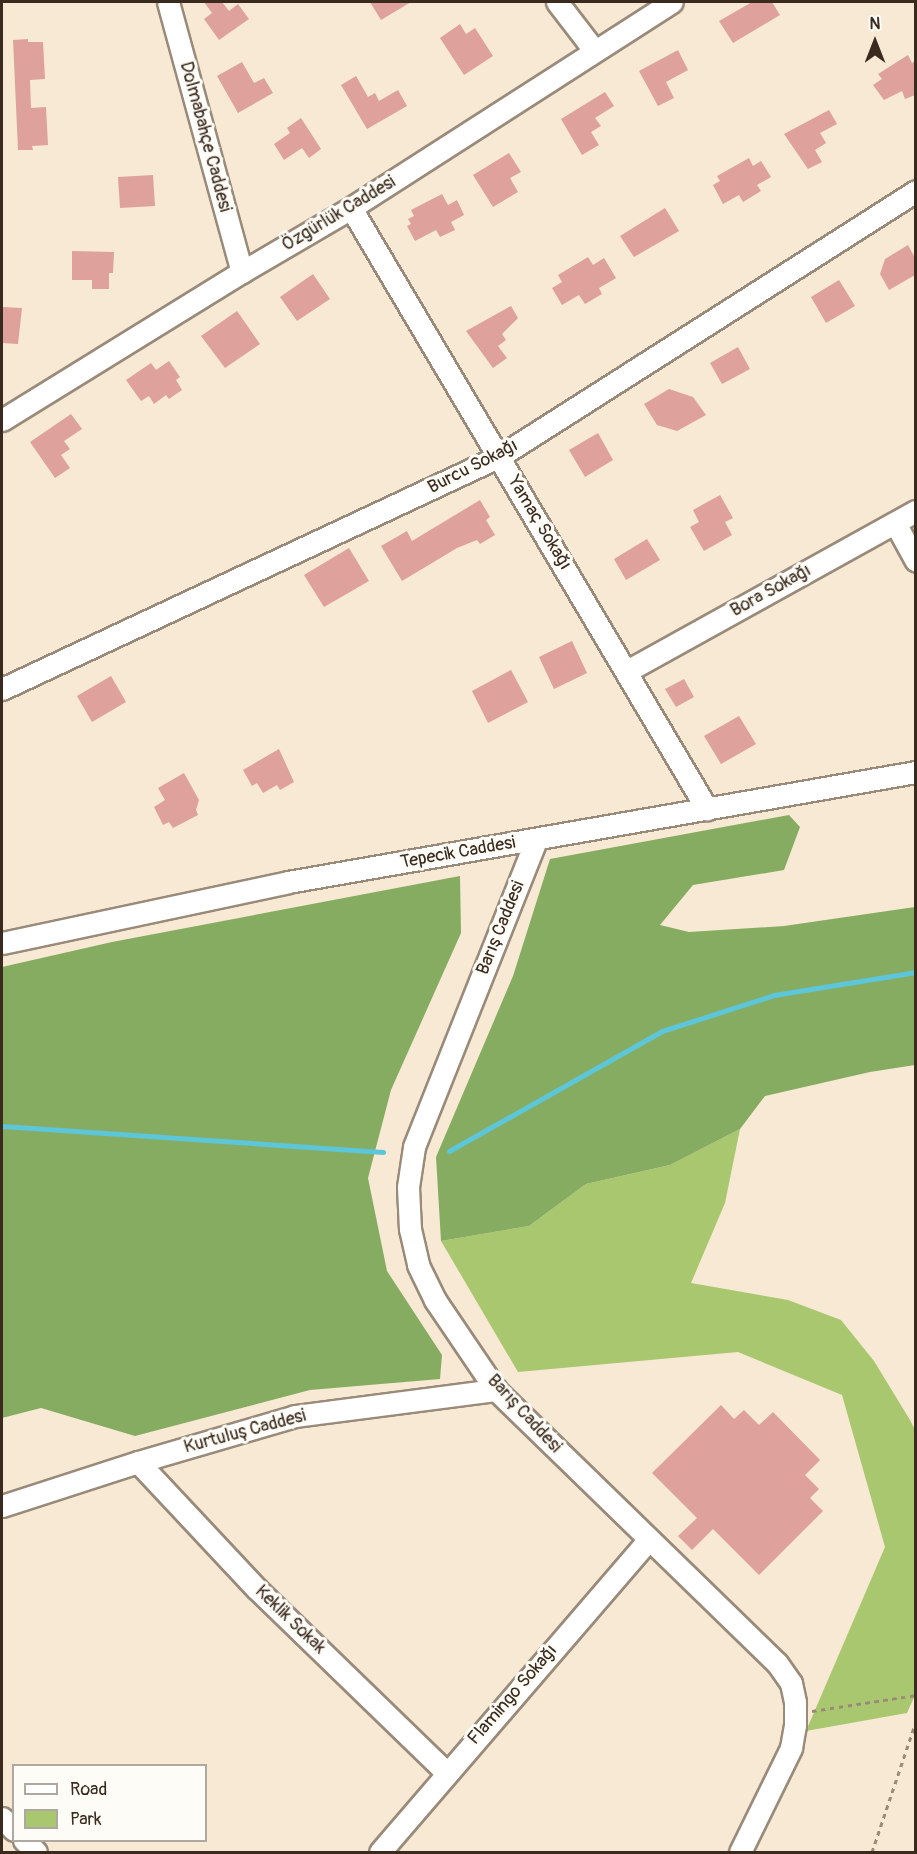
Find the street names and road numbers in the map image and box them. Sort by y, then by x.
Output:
street label: Dolmabahçe Caddesi [175,59,235,215]
street label: Özgürlük Caddesi [278,172,400,256]
street label: Burcu Sokağı [424,435,522,499]
street label: Yamaç Sokağı [502,472,576,574]
street label: Bora Sokağı [727,560,815,622]
street label: Tepecik Caddesi [399,832,517,874]
street label: Barış Caddesi [472,878,530,978]
street label: Barış Caddesi [482,1370,566,1458]
street label: Kurtuluş Caddesi [182,1405,308,1459]
street label: Keklik Sokak [250,1581,330,1659]
street label: Flamingo Sokağı [464,1641,562,1749]

